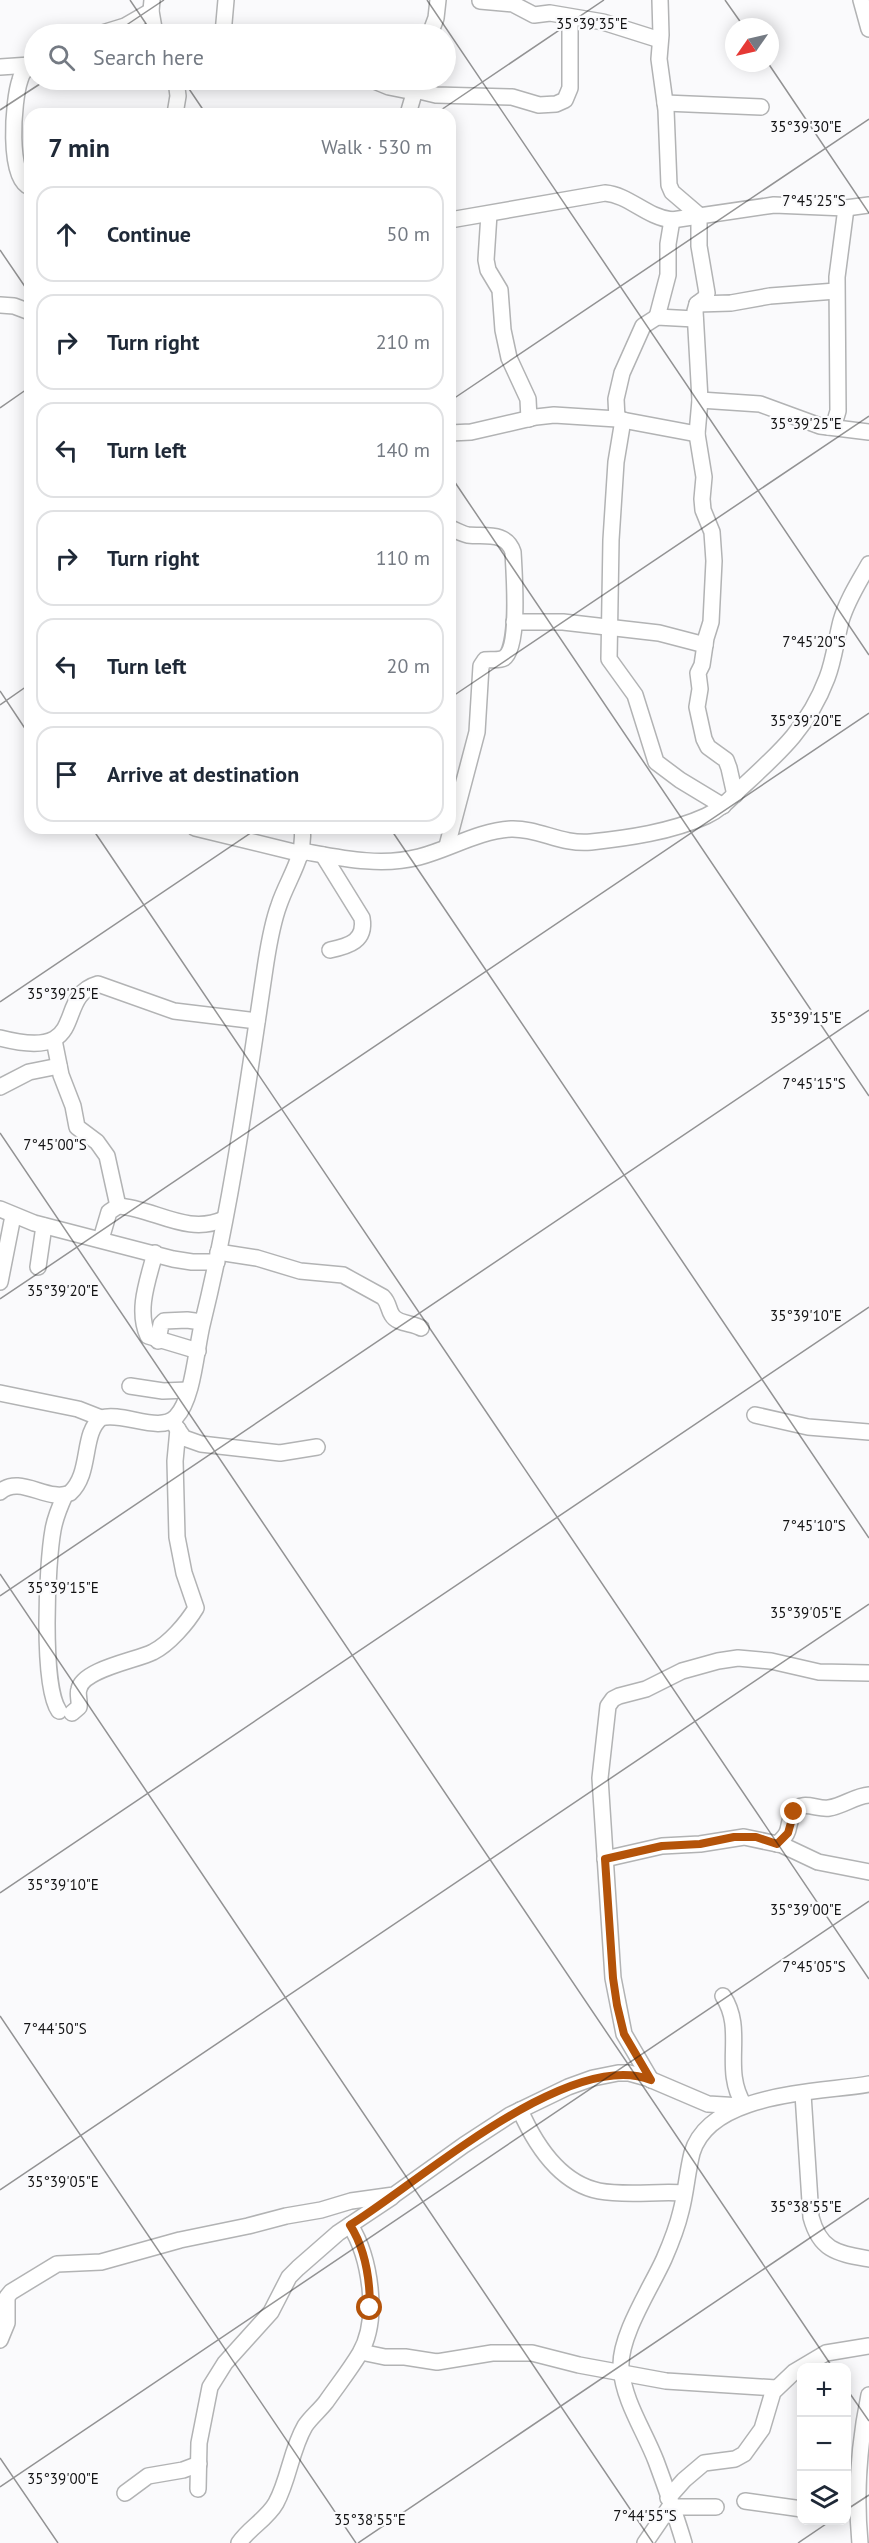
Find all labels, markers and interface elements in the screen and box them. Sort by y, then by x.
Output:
text: 35°39'35"E [556,14,628,33]
north arrow [725,18,779,72]
search box [24,24,456,90]
icon: search [45,41,78,74]
text: Search here [93,43,204,71]
text: 35°39'30"E [770,117,842,136]
text: 7 min [48,131,110,164]
text: Walk · 530 m [321,134,432,160]
text: 7°45'25"S [782,191,846,210]
icon: ahead [50,218,83,251]
text: Continue [107,220,191,248]
text: 50 m [387,221,430,247]
icon: right [50,326,83,359]
text: Turn right [107,328,199,356]
text: 210 m [376,329,430,355]
text: 35°39'25"E [770,414,842,433]
icon: left [50,434,83,467]
text: Turn left [107,436,187,464]
text: 140 m [376,437,430,463]
icon: right [50,542,83,575]
text: Turn right [107,544,199,572]
text: 110 m [376,545,430,571]
text: 7°45'20"S [782,632,846,651]
icon: left [50,650,83,683]
text: Turn left [107,652,187,680]
text: 20 m [387,653,430,679]
text: 35°39'20"E [770,711,842,730]
icon: arrive [50,758,83,791]
text: Arrive at destination [107,760,299,788]
text: 35°39'25"E [27,984,99,1003]
text: 35°39'15"E [770,1008,842,1027]
text: 7°45'15"S [782,1074,846,1093]
text: 7°45'00"S [23,1135,87,1154]
text: 35°39'20"E [27,1281,99,1300]
text: 35°39'10"E [770,1306,842,1325]
text: 7°45'10"S [782,1516,846,1535]
text: 35°39'15"E [27,1578,99,1597]
text: 35°39'05"E [770,1603,842,1622]
route end [780,1798,806,1824]
text: 35°39'10"E [27,1875,99,1894]
text: 35°39'00"E [770,1900,842,1919]
text: 7°45'05"S [782,1957,846,1976]
text: 7°44'50"S [23,2019,87,2038]
text: 35°39'05"E [27,2172,99,2191]
text: 35°38'55"E [770,2197,842,2216]
route start [356,2294,382,2320]
map controls [797,2363,851,2525]
button: + [797,2363,851,2417]
button: − [797,2417,851,2471]
text: 35°39'00"E [27,2469,99,2488]
button: layers [797,2471,851,2525]
text: 7°44'55"S [613,2506,677,2525]
text: 35°38'55"E [334,2510,406,2529]

